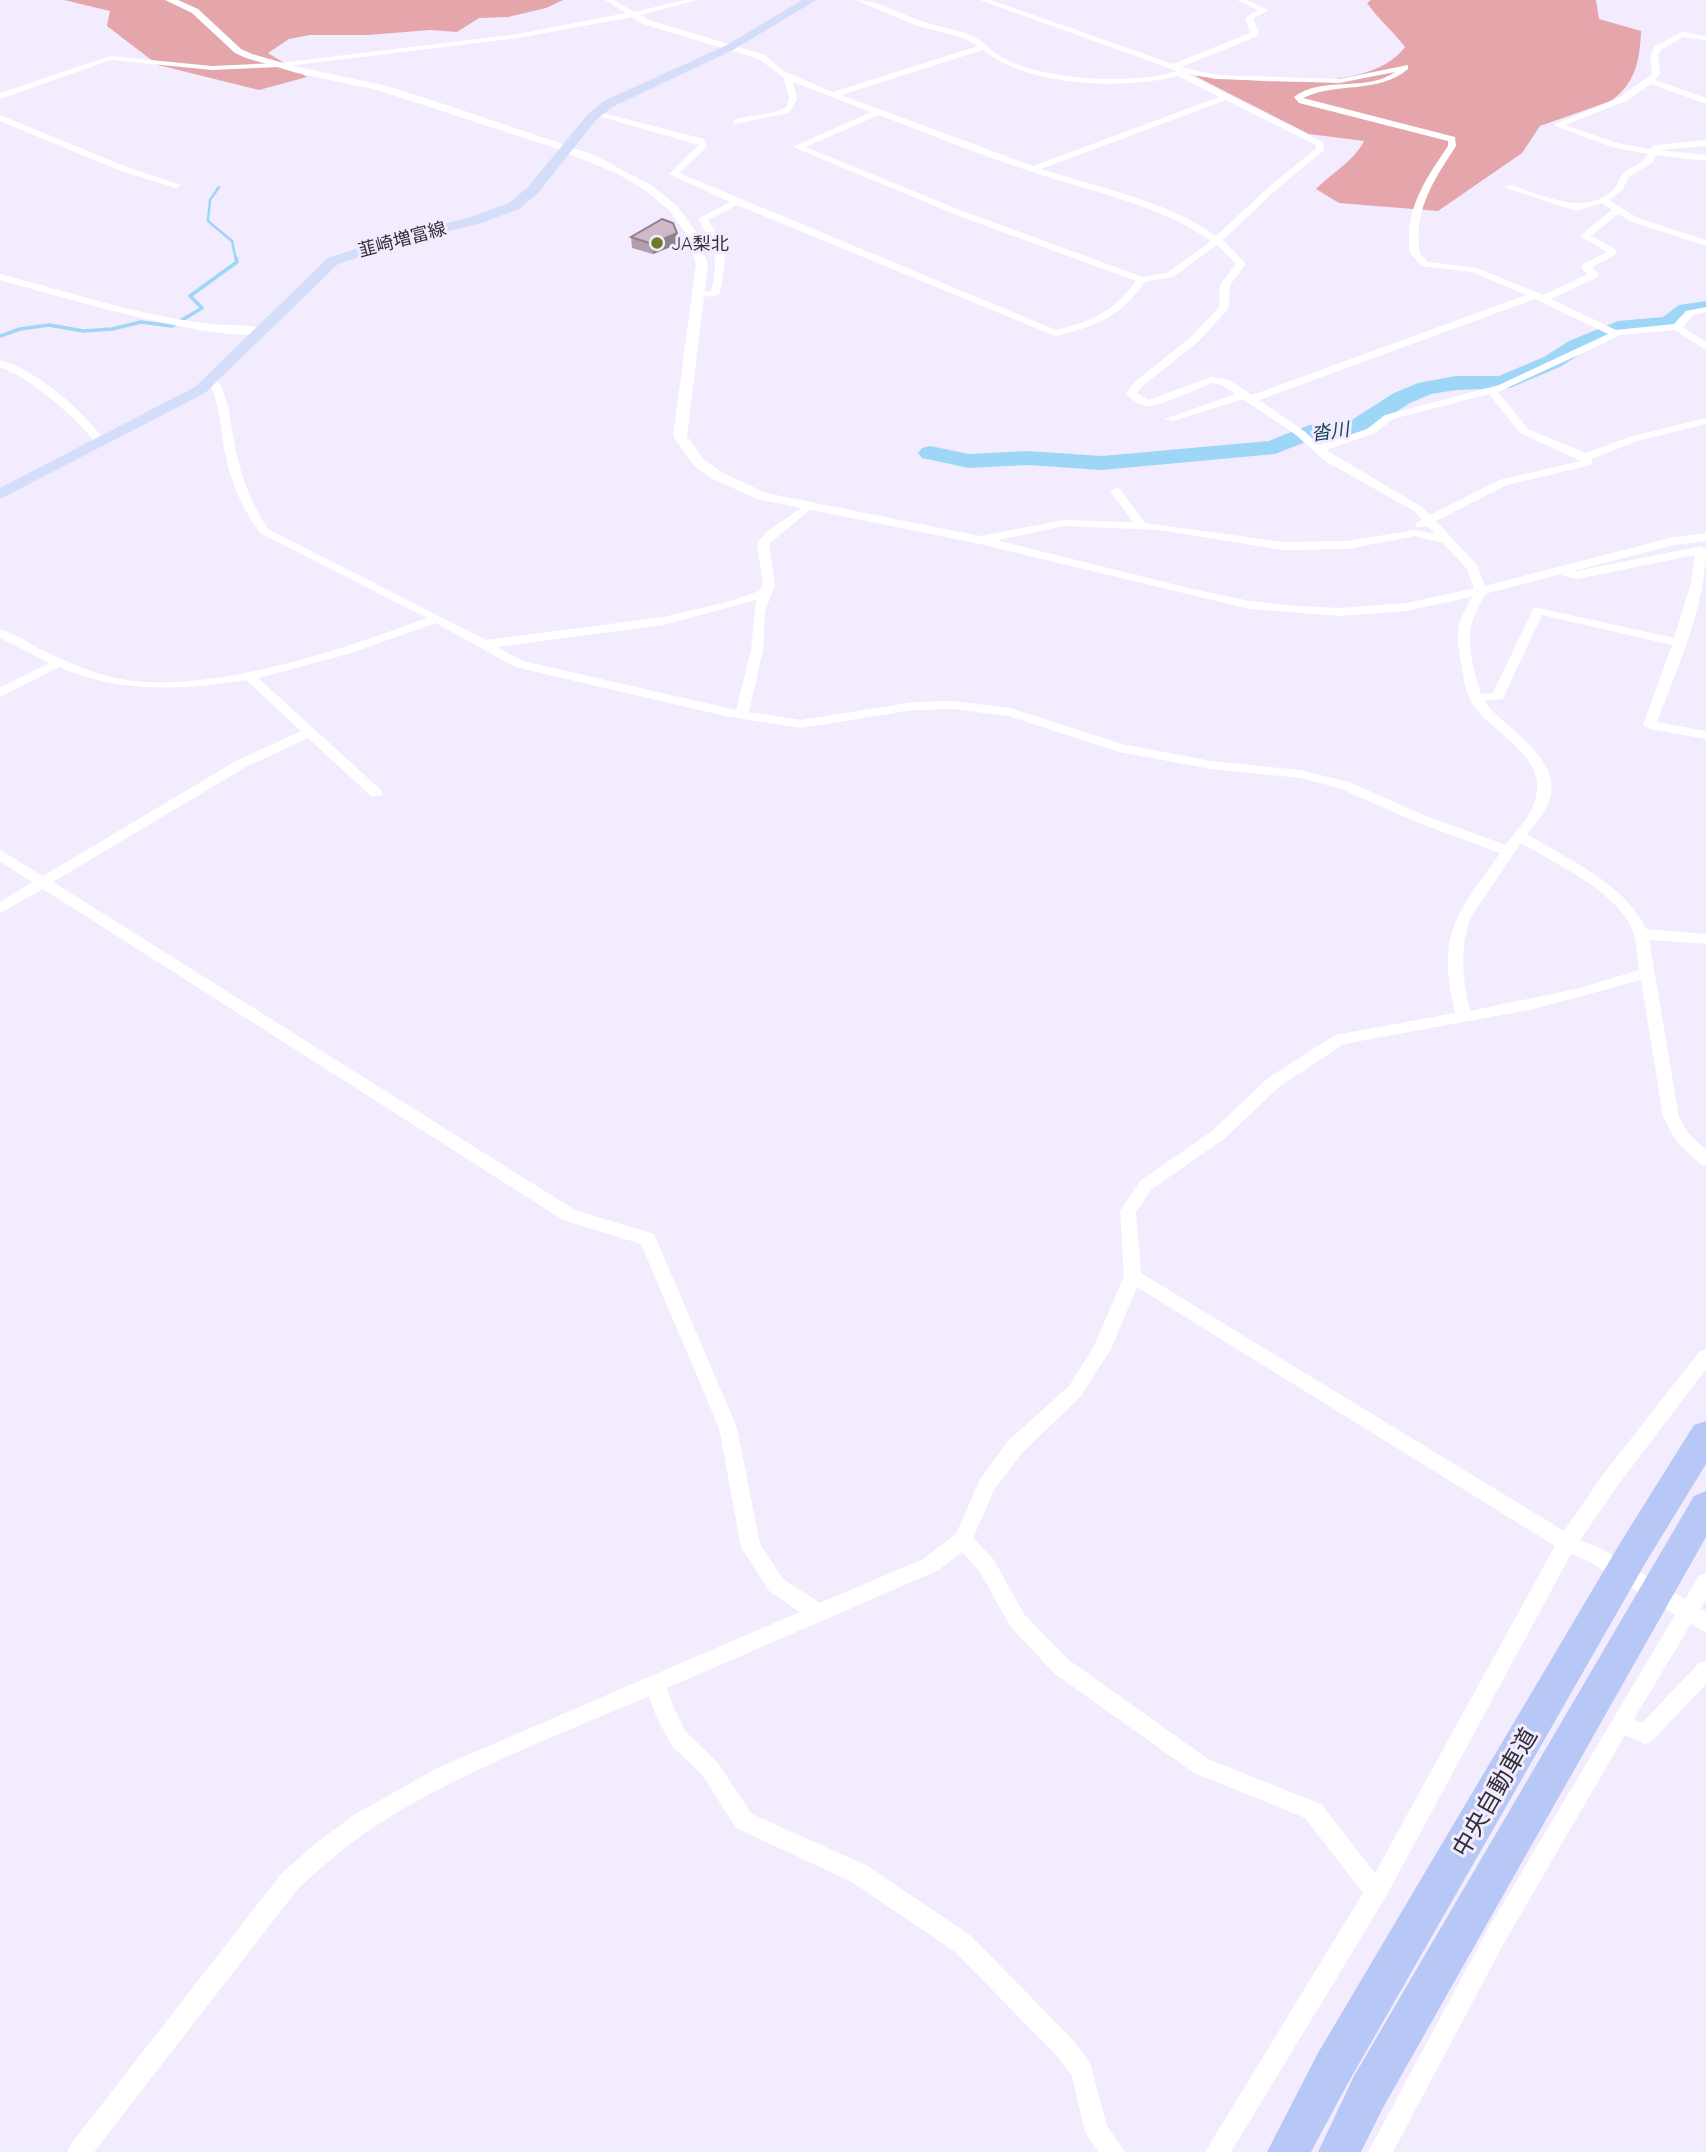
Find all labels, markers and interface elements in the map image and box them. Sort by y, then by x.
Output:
street label: 韮崎増富線 [356,216,448,262]
place label: JA梨北 [671,232,729,255]
marker: JA梨北 [649,235,665,251]
water label: 沓川 [1310,416,1352,446]
street label: 中央自動車道 [1445,1722,1543,1862]

